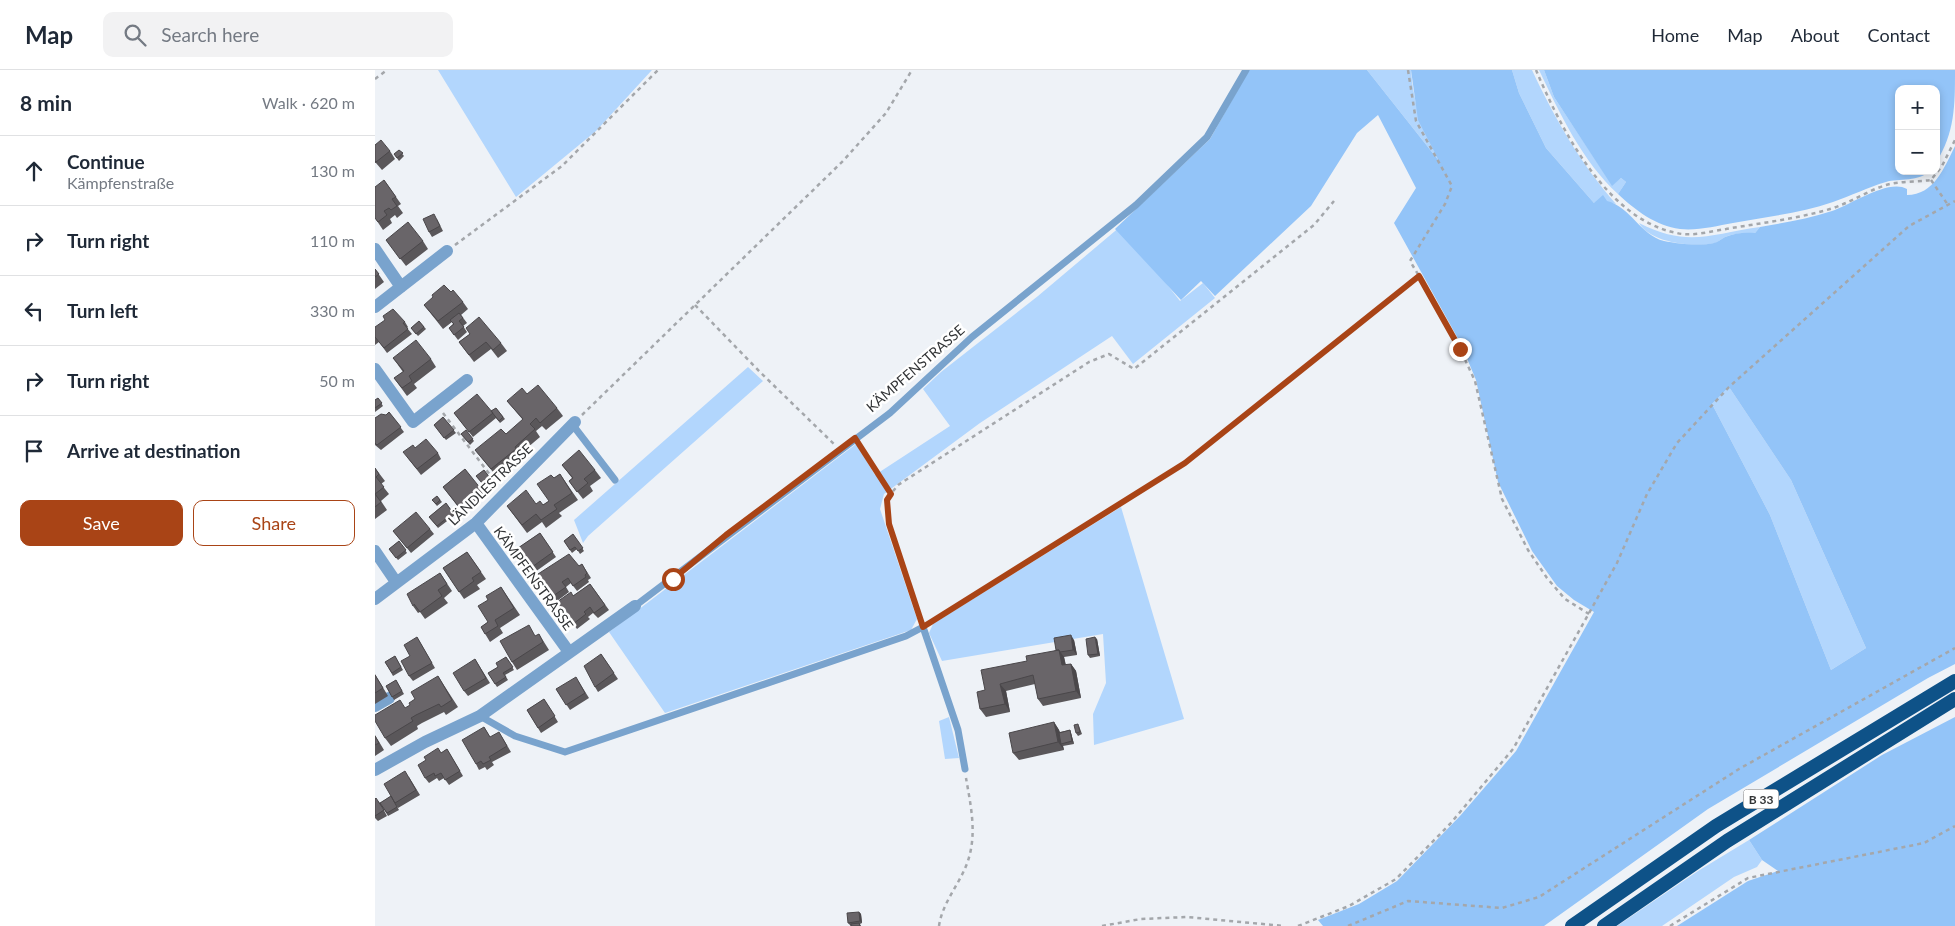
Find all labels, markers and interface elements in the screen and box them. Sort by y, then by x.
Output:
search box [103,12,453,57]
text: Map [25,20,73,49]
icon: search [121,21,149,49]
text: Search here [161,23,259,46]
text: Home [1651,24,1699,46]
text: Map [1727,24,1763,46]
text: About [1791,24,1840,46]
text: Contact [1868,24,1930,46]
map controls [1895,85,1940,175]
button: + [1895,85,1940,130]
text: 8 min [20,90,72,115]
text: Walk · 620 m [262,93,355,112]
button: − [1895,130,1940,175]
text: Continue [67,150,145,173]
icon: ahead [20,157,48,185]
text: 130 m [310,161,355,180]
text: Kämpfenstraße [67,173,174,192]
icon: right [20,227,48,255]
text: Turn right [67,229,149,252]
text: 110 m [310,231,355,250]
icon: left [20,297,48,325]
text: Turn left [67,299,138,322]
text: 330 m [310,301,355,320]
street label: KÄMPFENSTRASSE [863,321,967,415]
route end [1449,338,1472,361]
icon: right [20,367,48,395]
text: Turn right [67,369,149,392]
text: 50 m [319,371,355,390]
icon: arrive [20,437,48,465]
text: Arrive at destination [67,439,240,462]
street label: LÄNDLESTRASSE [444,439,536,529]
button: Save [20,500,183,546]
button: Share [193,500,355,546]
street label: KÄMPFENSTRASSE [491,523,577,633]
route start [662,568,685,591]
road number: B 33 [1743,790,1779,809]

